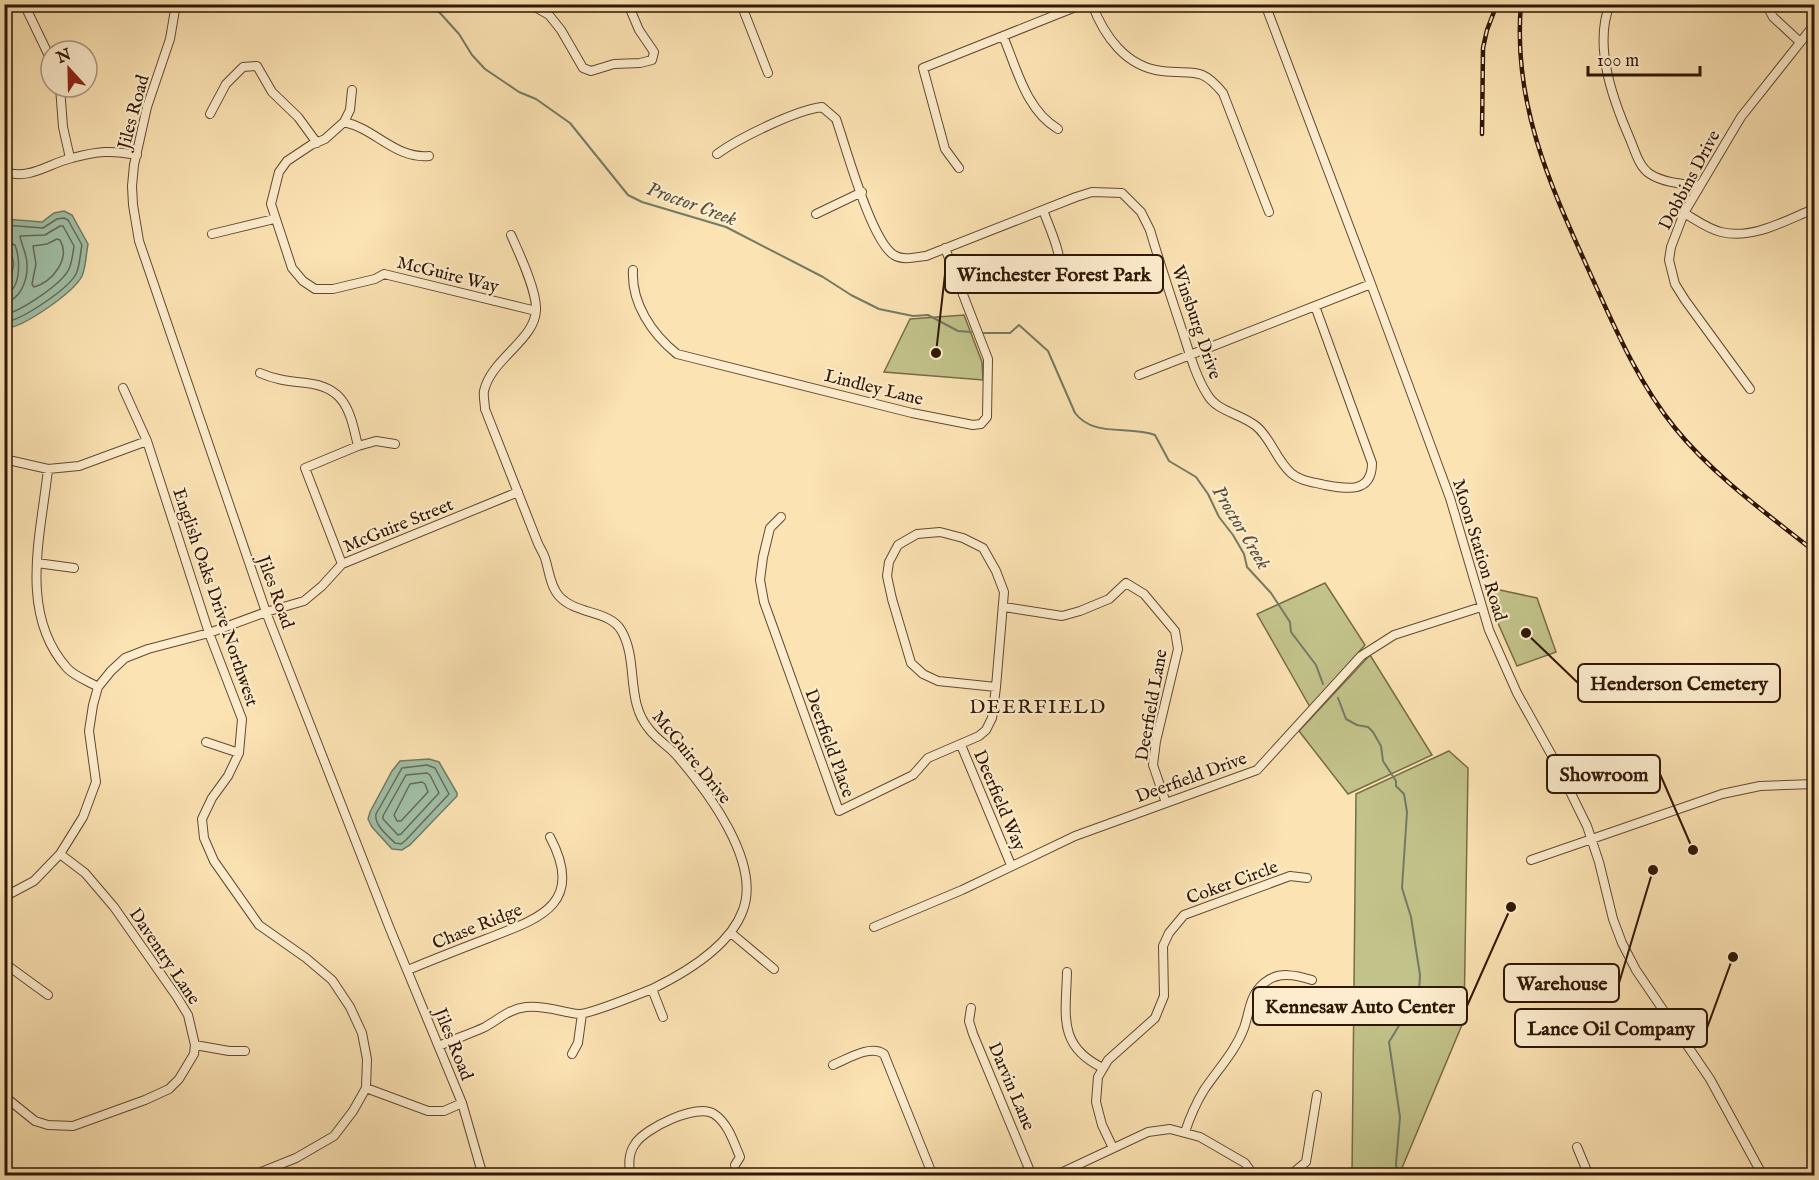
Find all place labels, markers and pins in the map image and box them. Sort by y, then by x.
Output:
callout: Winchester Forest Park [945,255,1163,293]
callout: Henderson Cemetery [1578,664,1780,702]
callout: Showroom [1547,755,1660,793]
callout: Warehouse [1504,964,1619,1002]
callout: Kennesaw Auto Center [1253,987,1467,1025]
callout: Lance Oil Company [1515,1009,1707,1047]

